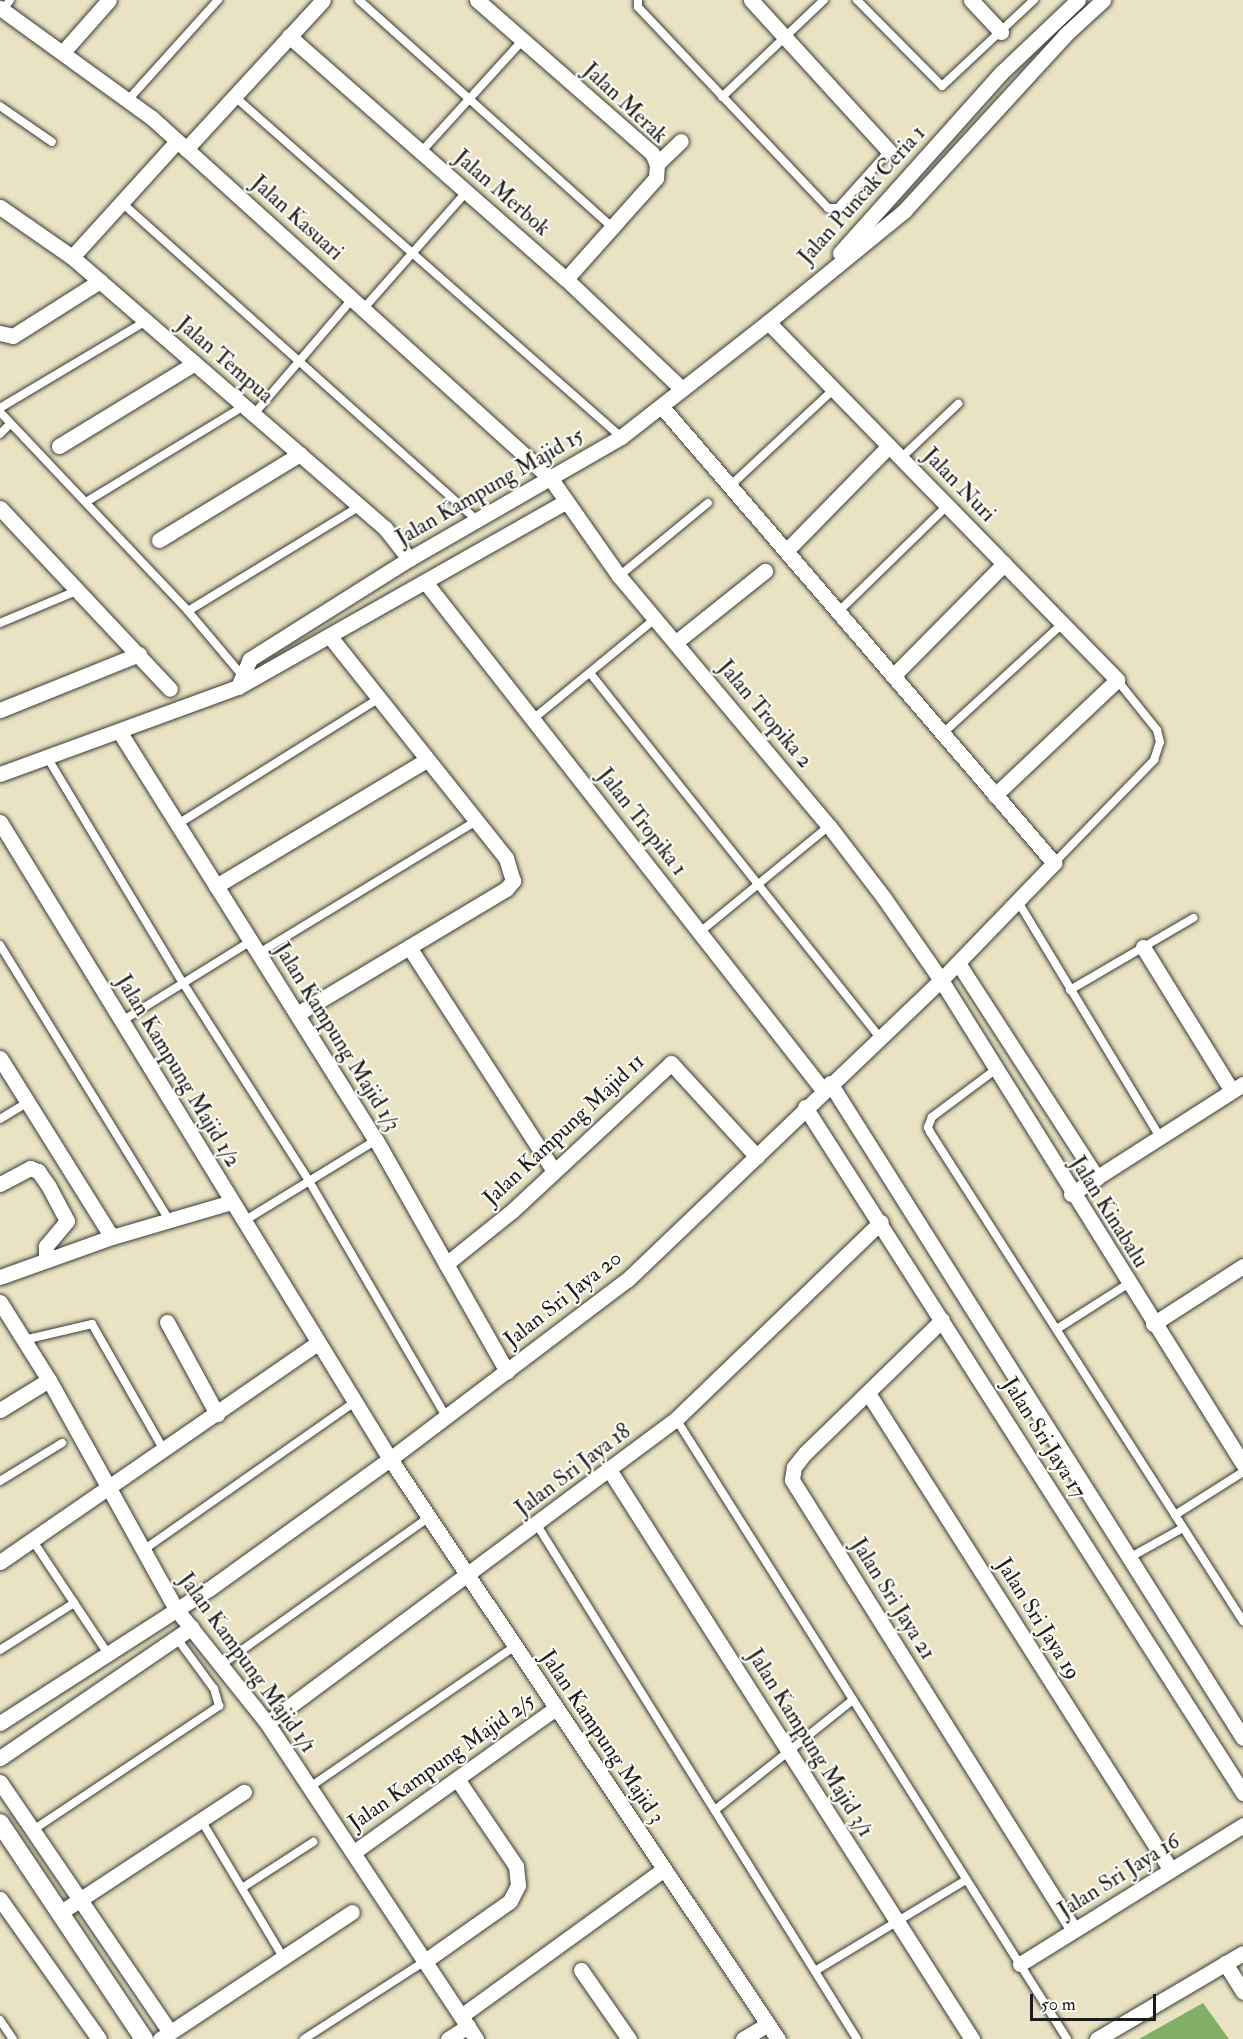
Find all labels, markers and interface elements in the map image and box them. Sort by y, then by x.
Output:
street label: Jalan Merak [577,57,673,149]
street label: Jalan Puncak Ceria 1 [793,120,931,270]
street label: Jalan Merbok [449,144,555,242]
street label: Jalan Kasuari [246,170,348,266]
street label: Jalan Tempua [171,311,279,409]
street label: Jalan Kampung Majid 15 [391,422,589,552]
street label: Jalan Nuri [917,442,1001,528]
street label: Jalan Tropika 2 [712,655,818,773]
street label: Jalan Tropika 1 [592,763,692,881]
street label: Jalan Kampung Majid 1/3 [268,938,406,1136]
street label: Jalan Kampung Majid 1/2 [110,970,246,1172]
street label: Jalan Kampung Majid 11 [478,1048,650,1212]
street label: Jalan Kinabalu [1064,1151,1154,1273]
street label: Jalan Sri Jaya 20 [499,1245,627,1353]
street label: Jalan Sri Jaya 17 [996,1373,1092,1503]
street label: Jalan Sri Jaya 18 [510,1418,636,1522]
street label: Jalan Sri Jaya 21 [845,1533,941,1665]
street label: Jalan Sri Jaya 19 [990,1553,1086,1685]
street label: Jalan Kampung Majid 1/1 [173,1568,321,1758]
street label: Jalan Kampung Majid 3/1 [741,1644,879,1842]
street label: Jalan Kampung Majid 3 [534,1645,670,1829]
street label: Jalan Kampung Majid 2/5 [344,1688,540,1836]
street label: Jalan Sri Jaya 16 [1053,1828,1185,1924]
scale bar [1033,1982,1159,2020]
text: 50 m [1041,1993,1076,2016]

